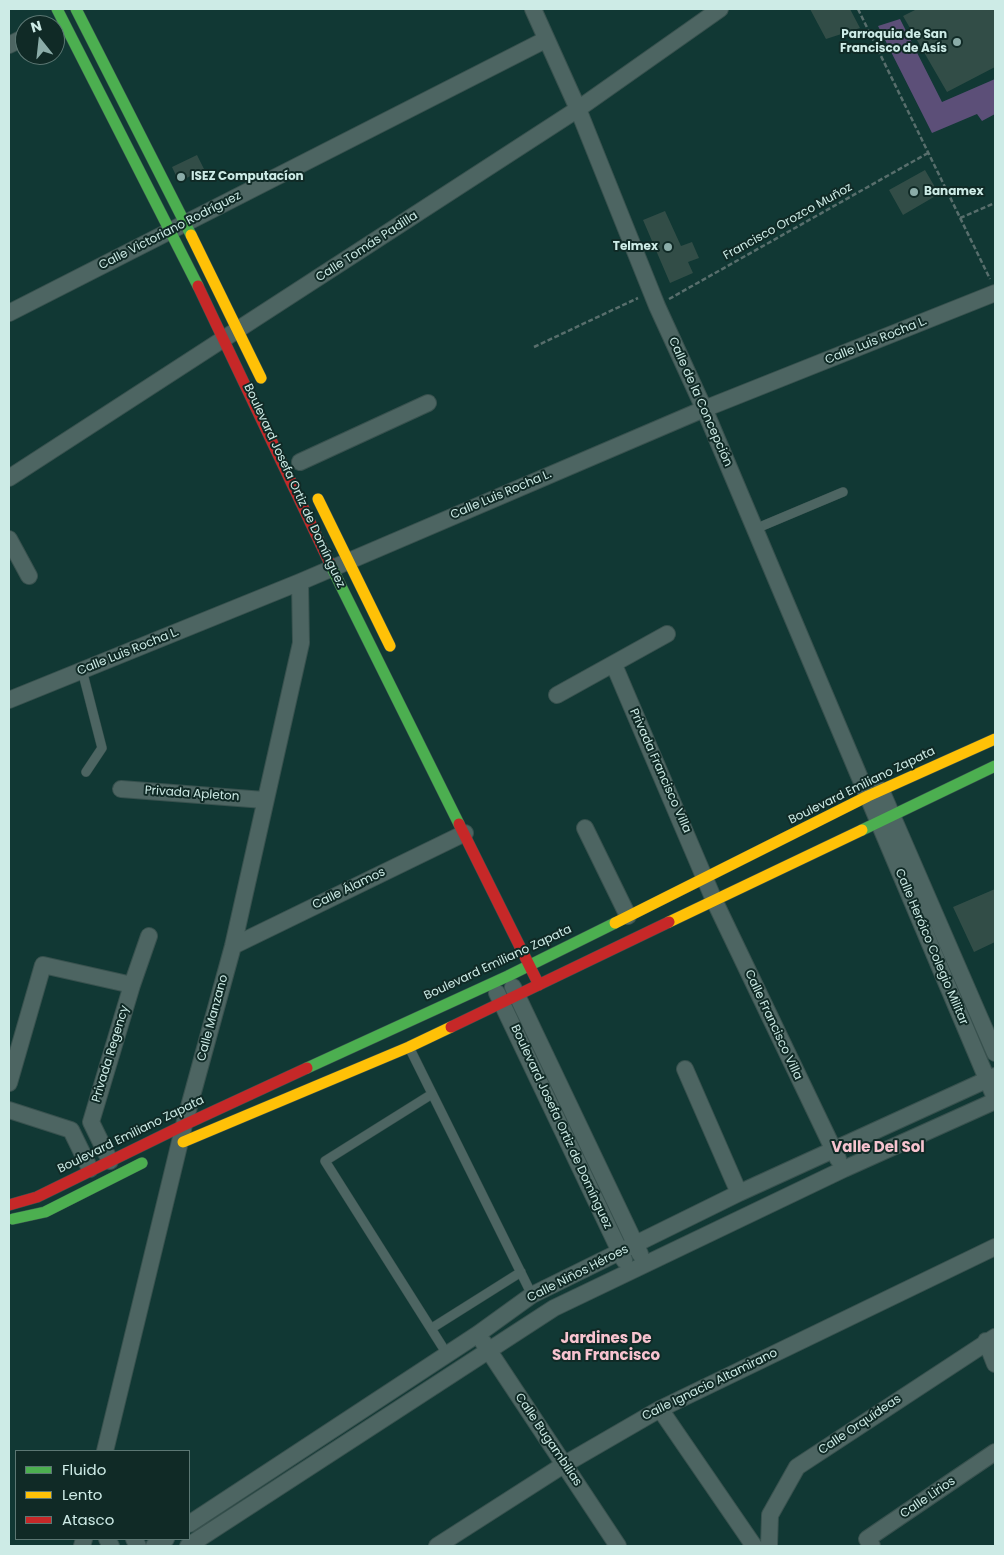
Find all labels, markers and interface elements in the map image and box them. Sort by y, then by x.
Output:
north arrow [15,15,65,65]
text: N [28,15,44,38]
place label: Parroquia de San Francisco de Asís [840,28,947,56]
marker: Parroquia de San Francisco de Asís [951,36,963,48]
place label: ISEZ Computacíon [191,170,304,184]
marker: ISEZ Computacíon [175,171,187,183]
street label: Francisco Orozco Muñoz [721,181,855,263]
place label: Banamex [924,185,983,199]
marker: Banamex [908,186,920,198]
street label: Calle Victoriano Rodríguez [97,189,243,273]
street label: Calle Tomás Padilla [314,209,420,285]
place label: Telmex [613,240,658,254]
marker: Telmex [662,241,674,253]
street label: Calle Luis Rocha L. [823,314,929,368]
street label: Calle de la Concepción [665,335,735,469]
street label: Boulevard Josefa Ortiz de Domínguez [240,382,348,590]
street label: Calle Luis Rocha L. [448,467,554,523]
street label: Calle Luis Rocha L. [75,625,181,679]
street label: Privada Francisco Villa [626,707,694,835]
street label: Boulevard Emiliano Zapata [786,744,938,828]
street label: Privada Apleton [144,784,240,804]
street label: Calle Álamos [310,865,388,913]
street label: Calle Heróico Colegio Militar [891,867,971,1027]
street label: Boulevard Emiliano Zapata [422,922,574,1004]
street label: Calle Francisco Villa [741,968,805,1082]
street label: Calle Manzano [195,973,231,1063]
street label: Privada Regency [89,1004,133,1104]
street label: Boulevard Josefa Ortiz de Domínguez [507,1023,615,1231]
street label: Boulevard Emiliano Zapata [55,1093,207,1177]
district label: Valle Del Sol [831,1139,925,1157]
street label: Calle Niños Héroes [525,1242,631,1306]
district label: Jardines De San Francisco [552,1330,660,1365]
street label: Calle Ignacio Altamirano [640,1346,780,1424]
street label: Calle Bugambilias [512,1391,584,1489]
street label: Calle Orquídeas [816,1392,904,1458]
legend [15,1450,190,1540]
text: Fluido [62,1459,106,1480]
street label: Calle Lirios [898,1474,958,1522]
text: Lento [62,1484,102,1505]
text: Atasco [62,1509,114,1530]

